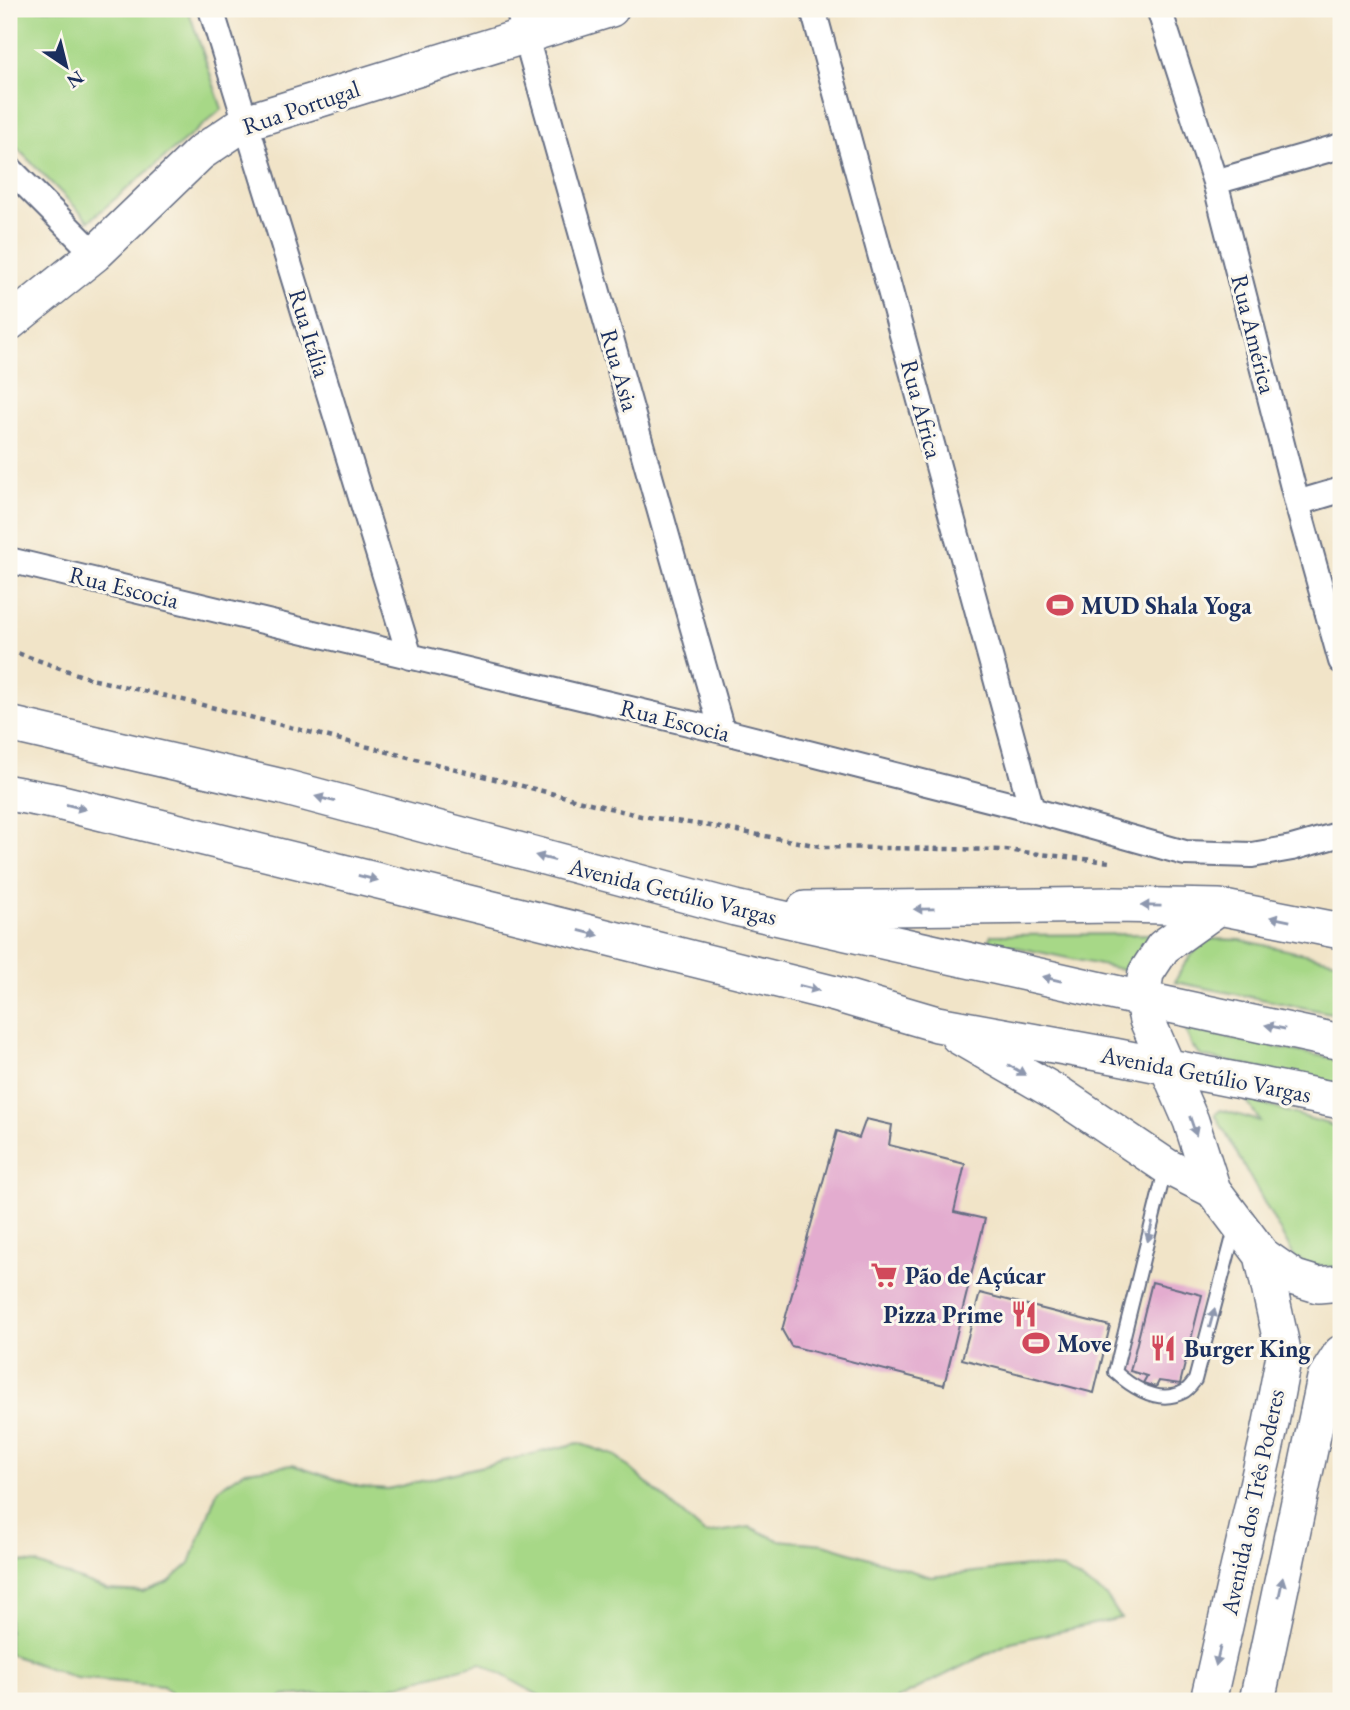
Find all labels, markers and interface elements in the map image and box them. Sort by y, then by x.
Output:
north arrow [32,32,102,102]
text: N [61,65,89,95]
street label: Rua Portugal [238,72,364,142]
street label: Rua América [1224,271,1284,397]
street label: Rua Itália [282,285,338,381]
street label: Rua Asia [594,325,647,415]
street label: Rua Africa [894,356,950,462]
street label: Rua Escocia [66,558,182,616]
sports icon: MUD Shala Yoga [1045,590,1075,620]
place label: MUD Shala Yoga [1081,590,1252,622]
street label: Rua Escocia [617,691,733,749]
one-way arrow [314,793,336,804]
one-way arrow [65,802,87,813]
street label: Avenida Getúlio Vargas [565,850,780,932]
one-way arrow [534,852,555,862]
one-way arrow [357,873,379,884]
one-way arrow [1140,900,1162,912]
one-way arrow [912,903,934,914]
one-way arrow [1269,913,1291,924]
one-way arrow [578,928,600,939]
one-way arrow [1041,973,1063,984]
one-way arrow [799,983,821,994]
one-way arrow [1263,1022,1285,1033]
street label: Avenida Getúlio Vargas [1097,1038,1314,1110]
one-way arrow [1008,1064,1027,1077]
one-way arrow [1188,1116,1199,1137]
one-way arrow [1144,1222,1155,1244]
supermarket icon: Pão de Açúcar [869,1260,899,1290]
place label: Pão de Açúcar [905,1260,1046,1291]
place label: Pizza Prime [883,1299,1003,1330]
restaurant icon: Pizza Prime [1009,1299,1039,1329]
one-way arrow [1207,1307,1217,1328]
sports icon: Move [1021,1328,1051,1358]
place label: Move [1057,1328,1111,1359]
restaurant icon: Burger King [1148,1333,1178,1363]
place label: Burger King [1184,1333,1312,1365]
street label: Avenida dos Três Poderes [1213,1386,1291,1619]
one-way arrow [1275,1576,1286,1598]
one-way arrow [1213,1645,1224,1667]

